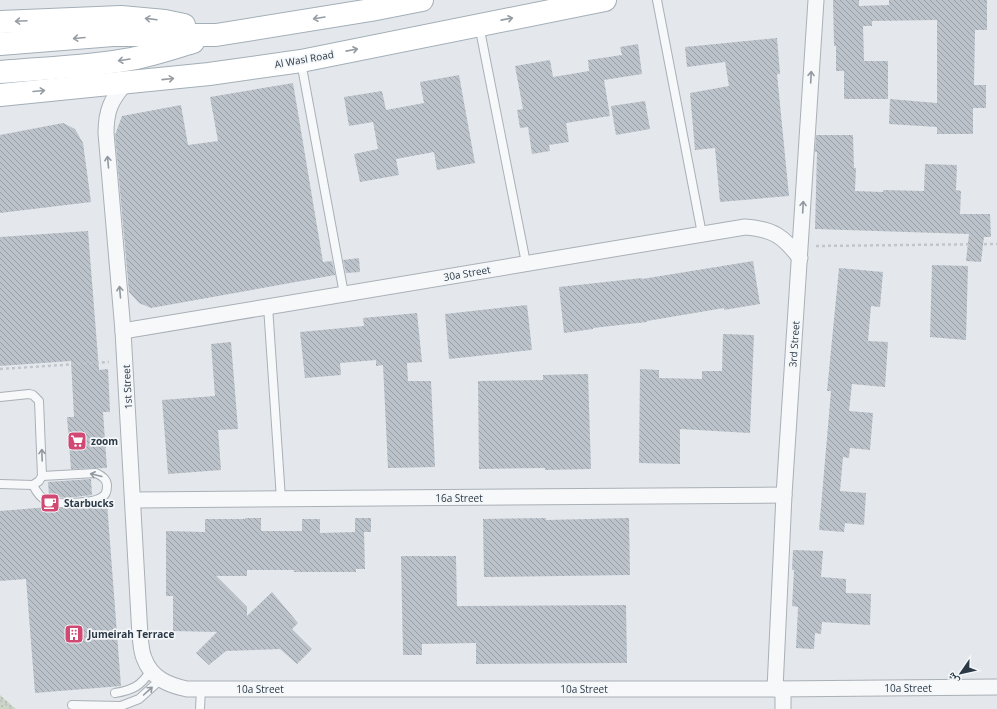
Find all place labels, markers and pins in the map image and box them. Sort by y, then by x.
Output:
supermarket icon: zoom [66,430,88,452]
place label: zoom [91,434,118,448]
cafe icon: Starbucks [39,492,61,514]
place label: Starbucks [64,496,114,510]
building icon: Jumeirah Terrace [63,623,85,645]
place label: Jumeirah Terrace [87,627,174,641]

